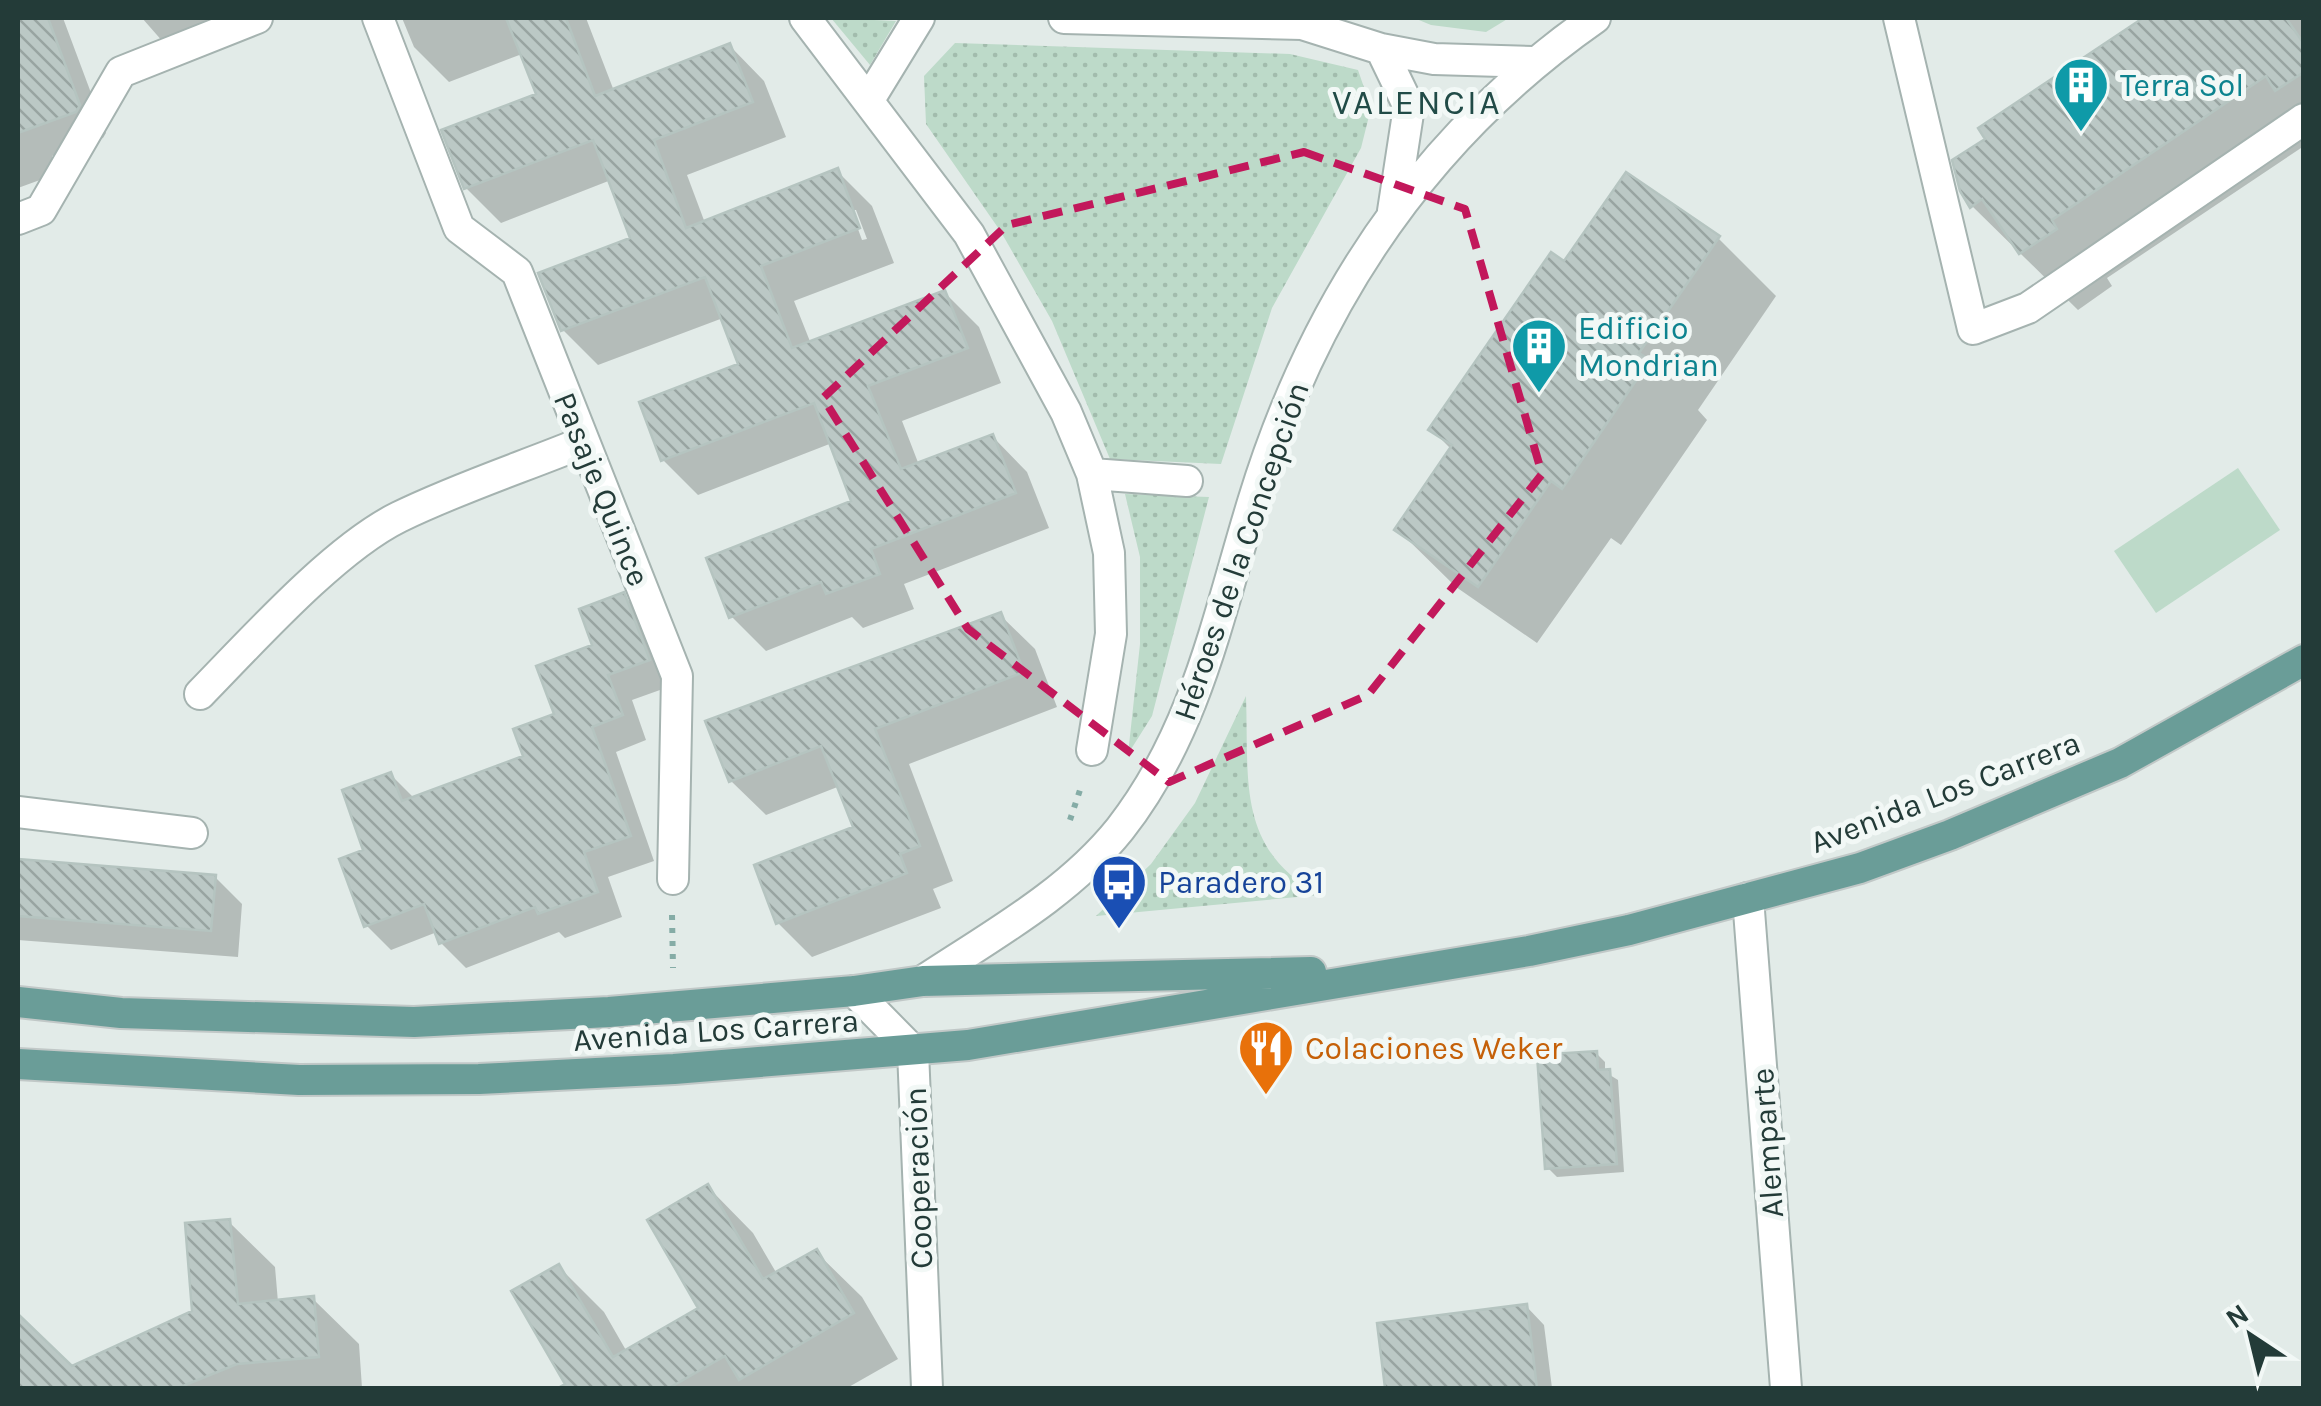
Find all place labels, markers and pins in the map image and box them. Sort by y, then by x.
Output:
building icon: Terra Sol [2051,55,2111,134]
place label: Terra Sol [2120,67,2244,104]
place label: Edificio Mondrian [1578,310,1719,384]
building icon: Edificio Mondrian [1509,316,1569,395]
bus stop icon: Paradero 31 [1089,852,1149,931]
place label: Paradero 31 [1158,864,1324,901]
restaurant icon: Colaciones Weker [1236,1018,1296,1097]
place label: Colaciones Weker [1305,1030,1563,1067]

